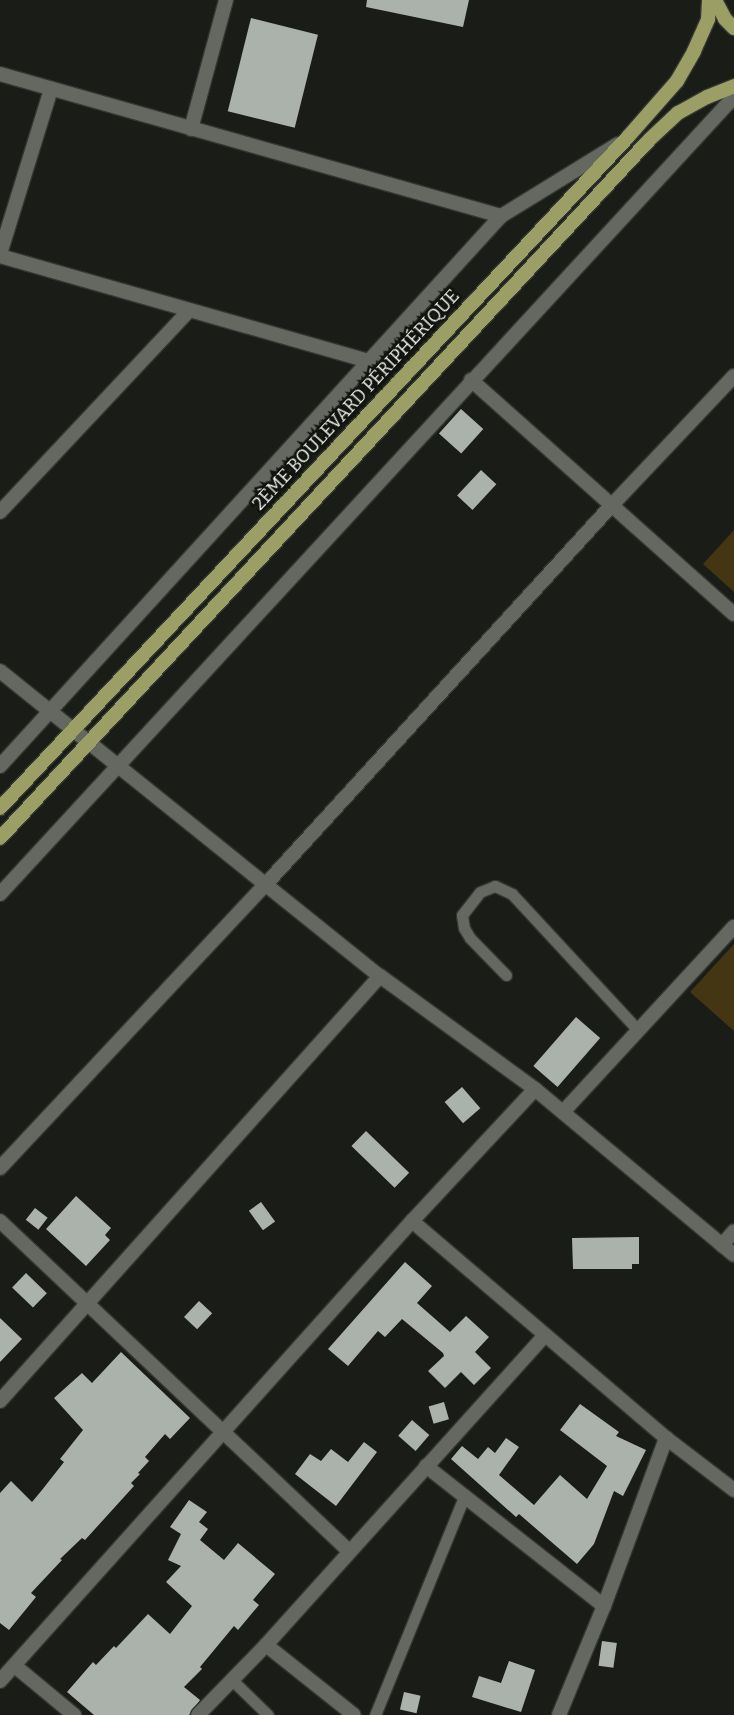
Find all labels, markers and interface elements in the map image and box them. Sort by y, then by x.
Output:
street label: 2ÈME BOULEVARD PÉRIPHÉRIQUE [248,285,464,515]

